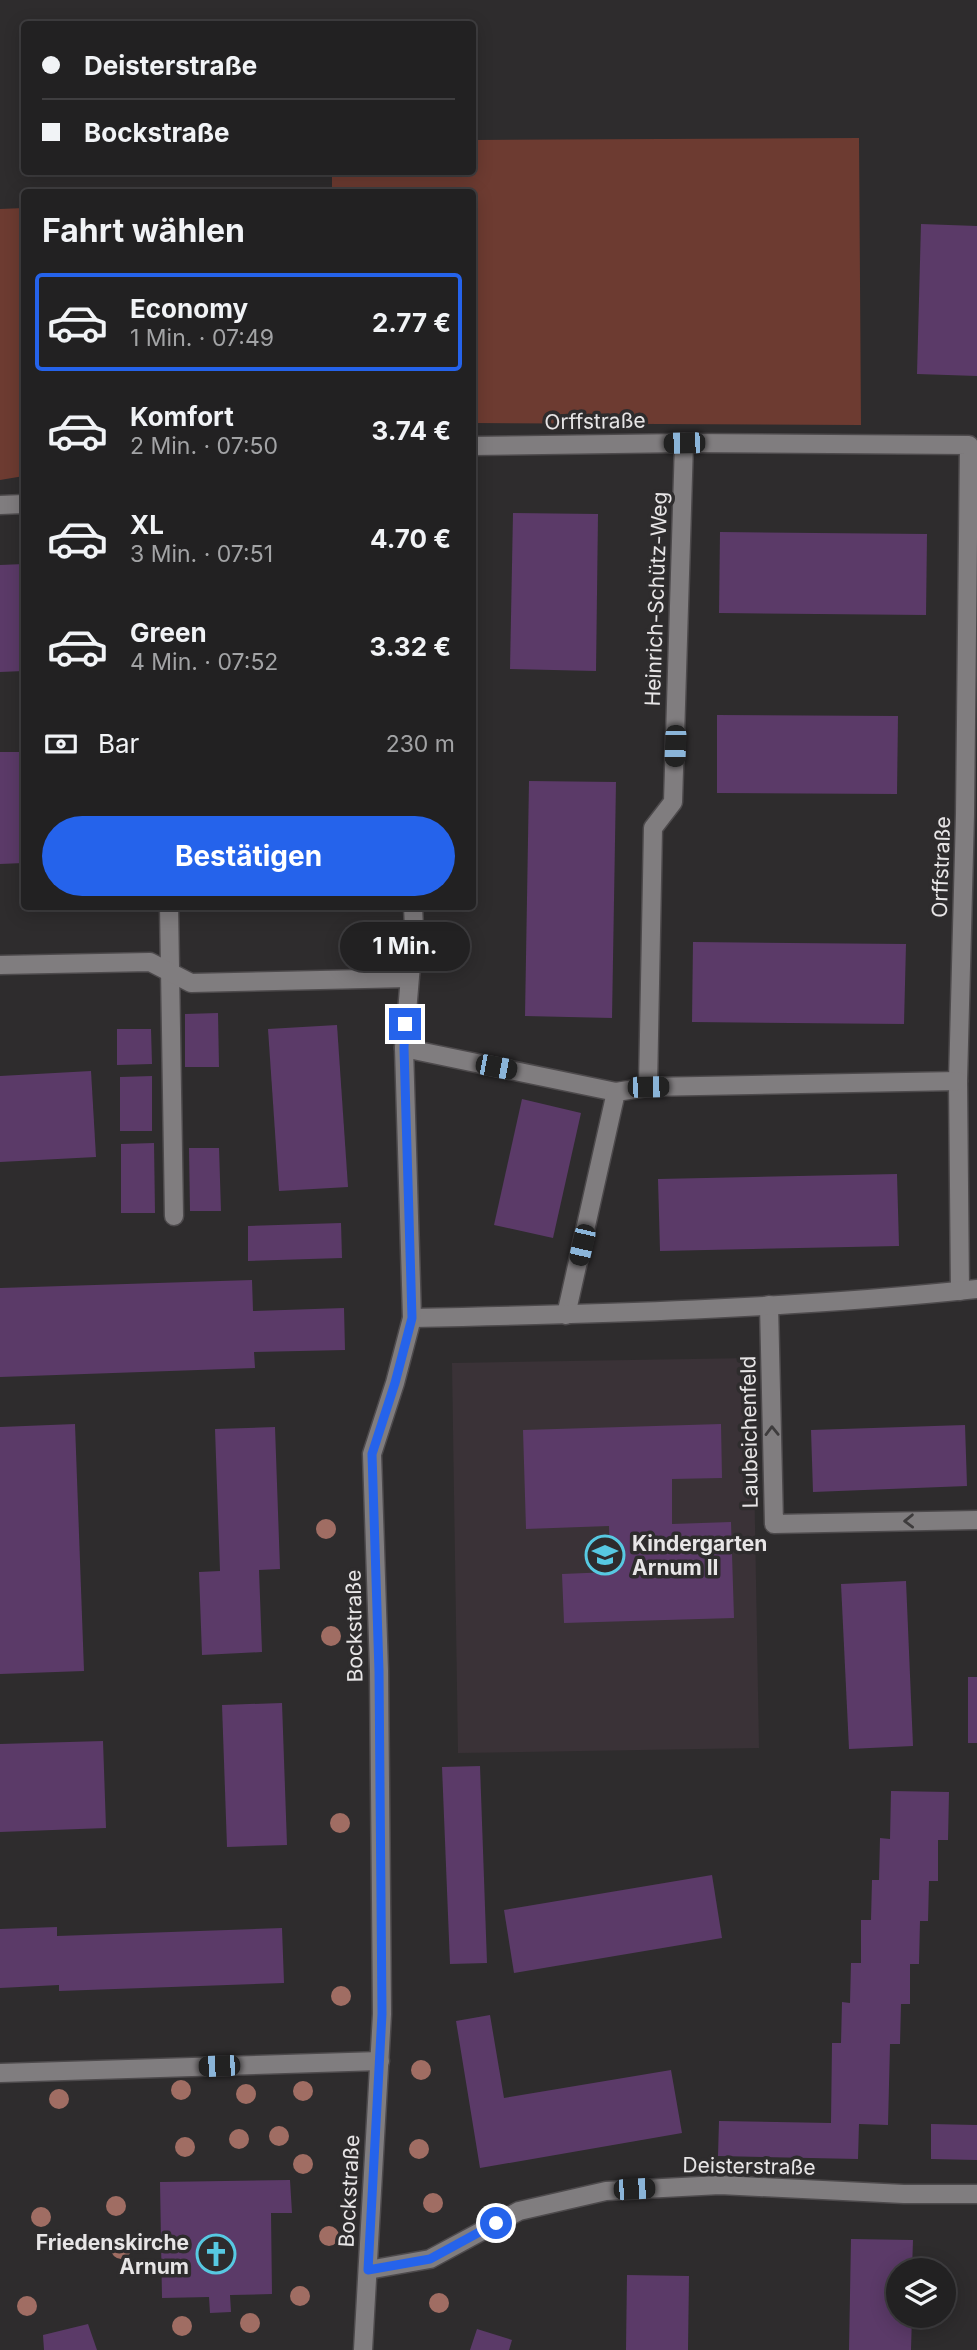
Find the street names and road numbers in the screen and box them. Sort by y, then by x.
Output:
street label: Orffstraße [544,408,646,434]
street label: Heinrich-Schütz-Weg [640,491,672,707]
street label: Orffstraße [927,816,955,918]
street label: Laubeichenfeld [735,1355,763,1509]
street label: Bockstraße [341,1569,367,1683]
street label: Bockstraße [334,2134,364,2248]
street label: Deisterstraße [682,2152,816,2180]

